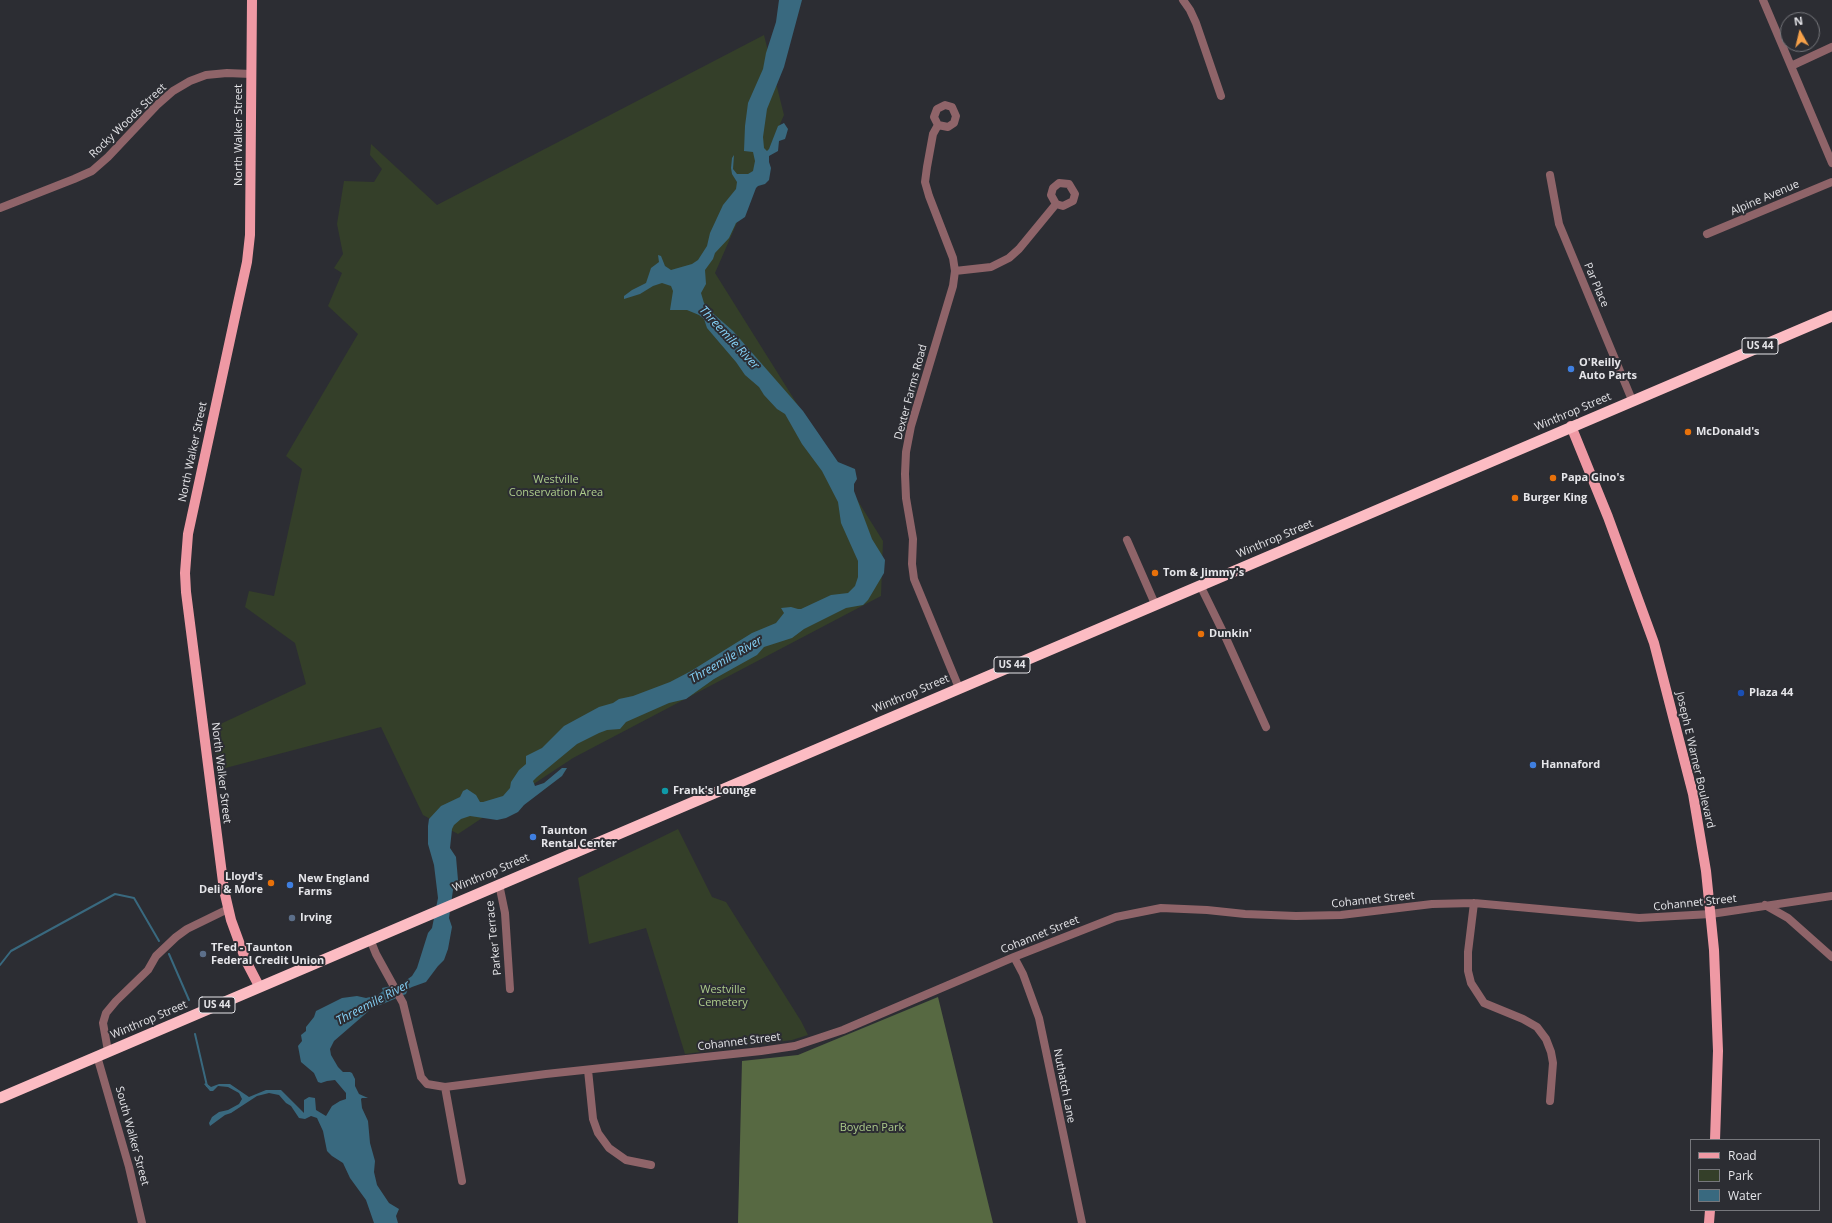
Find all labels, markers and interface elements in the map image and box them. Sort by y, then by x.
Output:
north arrow [1780,12,1820,52]
text: N [1793,13,1804,29]
street label: Rocky Woods Street [87,81,169,161]
street label: North Walker Street [232,84,246,186]
street label: Alpine Avenue [1729,178,1801,218]
street label: Par Place [1581,261,1611,309]
water label: Threemile River [696,303,762,373]
road number: US 44 [1742,338,1778,354]
street label: Dexter Farms Road [892,343,930,441]
place label: O'Reilly Auto Parts [1579,356,1637,382]
marker: O'Reilly Auto Parts [1566,364,1576,374]
street label: Winthrop Street [1533,390,1613,434]
street label: North Walker Street [176,401,210,503]
place label: McDonald's [1696,425,1760,439]
marker: McDonald's [1683,427,1693,437]
place label: Papa Gino's [1561,471,1625,485]
park label: Westville Conservation Area [509,473,603,499]
marker: Papa Gino's [1548,473,1558,483]
place label: Burger King [1523,491,1587,505]
marker: Burger King [1510,493,1520,503]
street label: Winthrop Street [1235,517,1315,561]
place label: Tom & Jimmy's [1163,566,1244,580]
marker: Tom & Jimmy's [1150,568,1160,578]
place label: Dunkin' [1209,627,1252,641]
marker: Dunkin' [1196,629,1206,639]
water label: Threemile River [687,633,765,687]
road number: US 44 [994,657,1030,673]
street label: Winthrop Street [871,672,951,716]
place label: Plaza 44 [1749,686,1793,700]
marker: Plaza 44 [1736,688,1746,698]
street label: Joseph E Warner Boulevard [1673,691,1717,829]
street label: North Walker Street [208,722,234,824]
place label: Hannaford [1541,758,1600,772]
marker: Hannaford [1528,760,1538,770]
place label: Frank's Lounge [673,784,756,798]
marker: Frank's Lounge [660,786,670,796]
place label: Taunton Rental Center [541,824,617,850]
marker: Taunton Rental Center [528,832,538,842]
street label: Winthrop Street [451,851,531,895]
place label: Lloyd's Deli & More [199,870,263,896]
place label: New England Farms [298,872,370,898]
marker: Lloyd's Deli & More [266,878,276,888]
marker: New England Farms [285,880,295,890]
street label: Cohannet Street [1331,889,1415,911]
street label: Cohannet Street [1653,892,1737,914]
street label: Parker Terrace [483,900,505,976]
place label: Irving [300,911,332,925]
marker: Irving [287,913,297,923]
street label: Cohannet Street [999,913,1081,957]
place label: TFed - Taunton Federal Credit Union [211,941,324,967]
marker: TFed - Taunton Federal Credit Union [198,949,208,959]
water label: Threemile River [334,978,412,1028]
park label: Westville Cemetery [698,983,748,1009]
road number: US 44 [199,997,235,1013]
street label: Winthrop Street [109,998,189,1042]
street label: Cohannet Street [697,1030,781,1054]
street label: Nuthatch Lane [1050,1048,1078,1124]
street label: South Walker Street [112,1085,152,1187]
park label: Boyden Park [840,1121,904,1135]
legend [1690,1139,1820,1211]
text: Road [1728,1147,1757,1164]
text: Park [1728,1167,1753,1184]
text: Water [1728,1187,1762,1204]

